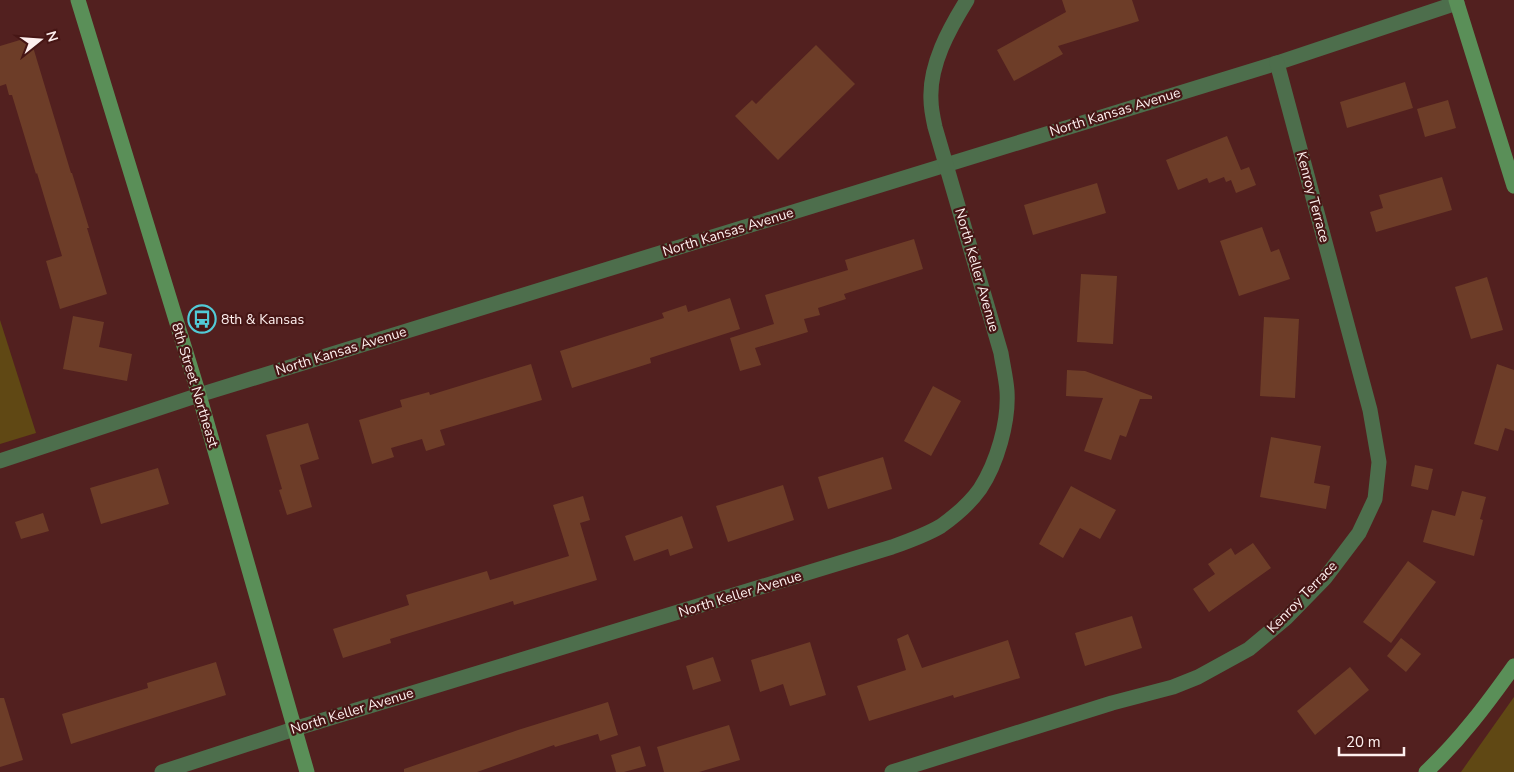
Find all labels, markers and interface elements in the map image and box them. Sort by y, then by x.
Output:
north arrow [15,15,65,65]
text: N [41,29,63,44]
street label: North Kansas Avenue [1047,83,1183,141]
street label: Kenroy Terrace [1292,149,1334,245]
street label: North Kansas Avenue [660,203,796,261]
street label: North Keller Avenue [950,206,1004,334]
bus stop icon: 8th & Kansas [187,304,217,334]
place label: 8th & Kansas [221,310,304,329]
street label: 8th Street Northeast [167,320,223,450]
street label: North Kansas Avenue [273,322,409,380]
street label: Kenroy Terrace [1263,557,1341,637]
street label: North Keller Avenue [676,566,804,622]
street label: North Keller Avenue [288,683,416,739]
scale bar [1339,724,1404,756]
text: 20 m [1346,732,1381,752]

